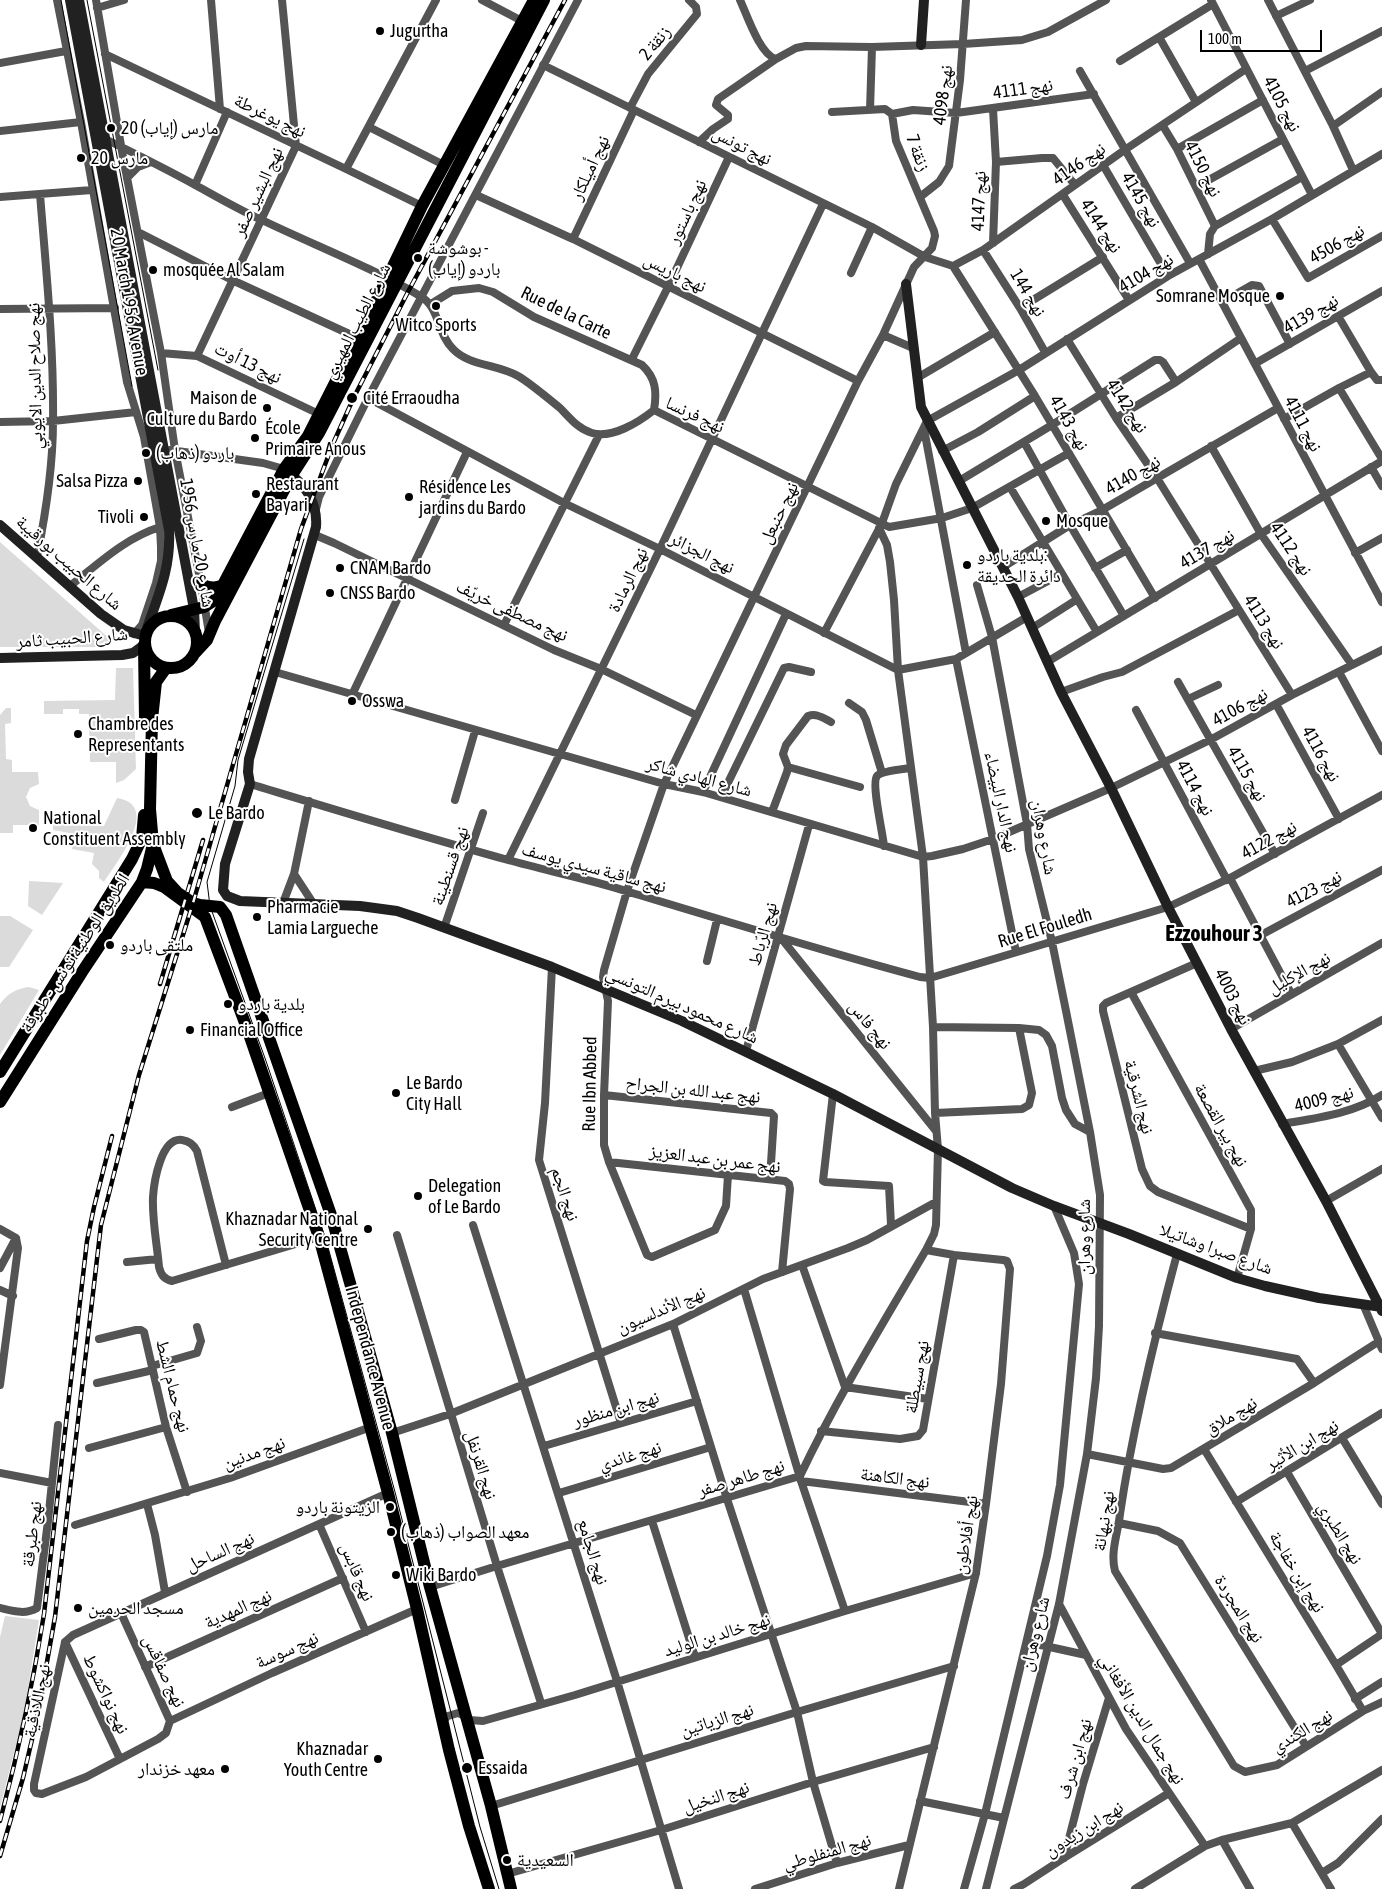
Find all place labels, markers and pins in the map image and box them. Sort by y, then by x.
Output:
place label: Jugurtha [390,20,448,42]
marker: Jugurtha [374,25,386,37]
place label: 20 مارس (إياب) [121,117,218,139]
marker: 20 مارس (إياب) [105,122,117,134]
place label: 20 مارس [91,147,148,169]
marker: 20 مارس [75,152,87,164]
place label: بوشوشة - باردو (إياب) [428,237,500,280]
marker: بوشوشة - باردو (إياب) [412,252,424,264]
place label: mosquée Al Salam [163,259,285,281]
marker: mosquée Al Salam [147,264,159,276]
place label: Somrane Mosque [1156,285,1270,307]
marker: Somrane Mosque [1274,290,1286,302]
marker: Witco Sports [430,300,442,312]
place label: Witco Sports [396,314,476,336]
place label: Maison de Culture du Bardo [147,387,257,429]
place label: Cité Erraoudha [363,387,460,409]
marker: Cité Erraoudha [345,391,359,405]
marker: Maison de Culture du Bardo [261,402,273,414]
place label: École Primaire Anous [265,417,366,459]
marker: École Primaire Anous [249,432,261,444]
place label: باردو (ذهاب) [156,442,234,464]
marker: باردو (ذهاب) [140,447,152,459]
place label: Salsa Pizza [56,470,128,492]
place label: Restaurant Bayari [266,473,339,516]
marker: Salsa Pizza [132,475,144,487]
place label: Résidence Les jardins du Bardo [419,476,526,518]
marker: Restaurant Bayari [250,488,262,500]
marker: Résidence Les jardins du Bardo [403,491,415,503]
place label: Tivoli [98,506,134,528]
place label: Mosque [1056,510,1108,532]
marker: Tivoli [138,511,150,523]
marker: Mosque [1040,515,1052,527]
place label: بلدية باردو: دائرة الحديقة [977,544,1061,586]
place label: CNAM Bardo [350,557,431,579]
marker: بلدية باردو: دائرة الحديقة [961,559,973,571]
marker: CNAM Bardo [334,562,346,574]
place label: CNSS Bardo [340,582,416,604]
marker: CNSS Bardo [324,587,336,599]
place label: Osswa [362,690,404,712]
marker: Osswa [346,695,358,707]
place label: Chambre des Representants [88,713,184,756]
marker: Chambre des Representants [72,728,84,740]
place label: Le Bardo [208,802,265,824]
marker: Le Bardo [190,806,204,820]
place label: National Constituent Assembly [43,807,186,850]
marker: National Constituent Assembly [27,822,39,834]
place label: Pharmacie Lamia Largueche [267,896,378,939]
marker: Pharmacie Lamia Largueche [251,911,263,923]
place label: ملتقى باردو [120,934,193,956]
marker: ملتقى باردو [104,939,116,951]
place label: بلدية باردو [238,993,305,1015]
marker: بلدية باردو [222,998,234,1010]
place label: Financial Office [200,1019,303,1041]
marker: Financial Office [184,1024,196,1036]
place label: Le Bardo City Hall [406,1072,463,1114]
marker: Le Bardo City Hall [390,1087,402,1099]
place label: Delegation of Le Bardo [428,1175,501,1218]
marker: Delegation of Le Bardo [412,1190,424,1202]
place label: Khaznadar National Security Centre [225,1208,358,1250]
marker: Khaznadar National Security Centre [362,1223,374,1235]
place label: الزيتونة باردو [296,1496,380,1518]
marker: الزيتونة باردو [384,1501,396,1513]
place label: معهد الصواب (ذهاب) [401,1521,529,1543]
marker: معهد الصواب (ذهاب) [385,1526,397,1538]
place label: Wiki Bardo [406,1564,476,1586]
marker: Wiki Bardo [390,1569,402,1581]
place label: مسجد الحرمين [88,1597,184,1619]
marker: مسجد الحرمين [72,1602,84,1614]
place label: Khaznadar Youth Centre [284,1738,368,1780]
marker: Khaznadar Youth Centre [372,1753,384,1765]
place label: Essaida [478,1757,528,1779]
place label: معهد خزندار [138,1758,215,1780]
marker: Essaida [460,1761,474,1775]
marker: معهد خزندار [219,1763,231,1775]
place label: السعيدية [517,1849,574,1871]
marker: السعيدية [501,1854,513,1866]

